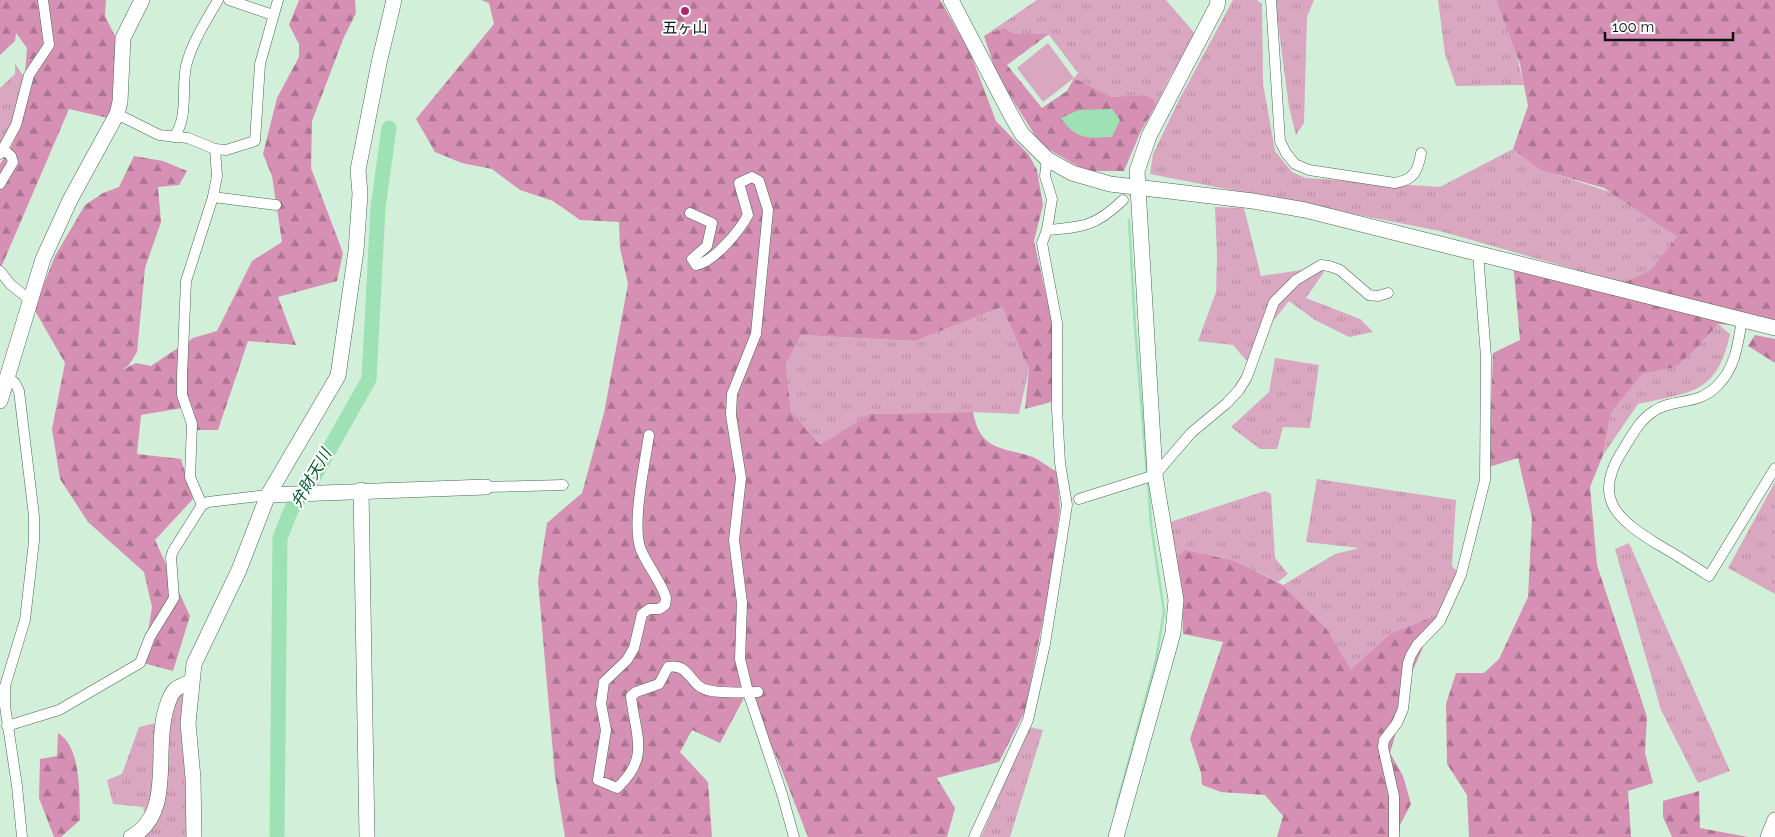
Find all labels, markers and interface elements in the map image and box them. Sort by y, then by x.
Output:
marker: 五ヶ山 [679,5,691,17]
scale bar [1605,10,1732,42]
text: 100 m [1612,18,1654,36]
place label: 五ヶ山 [662,19,708,37]
water label: 弁財天川 [287,444,336,510]

